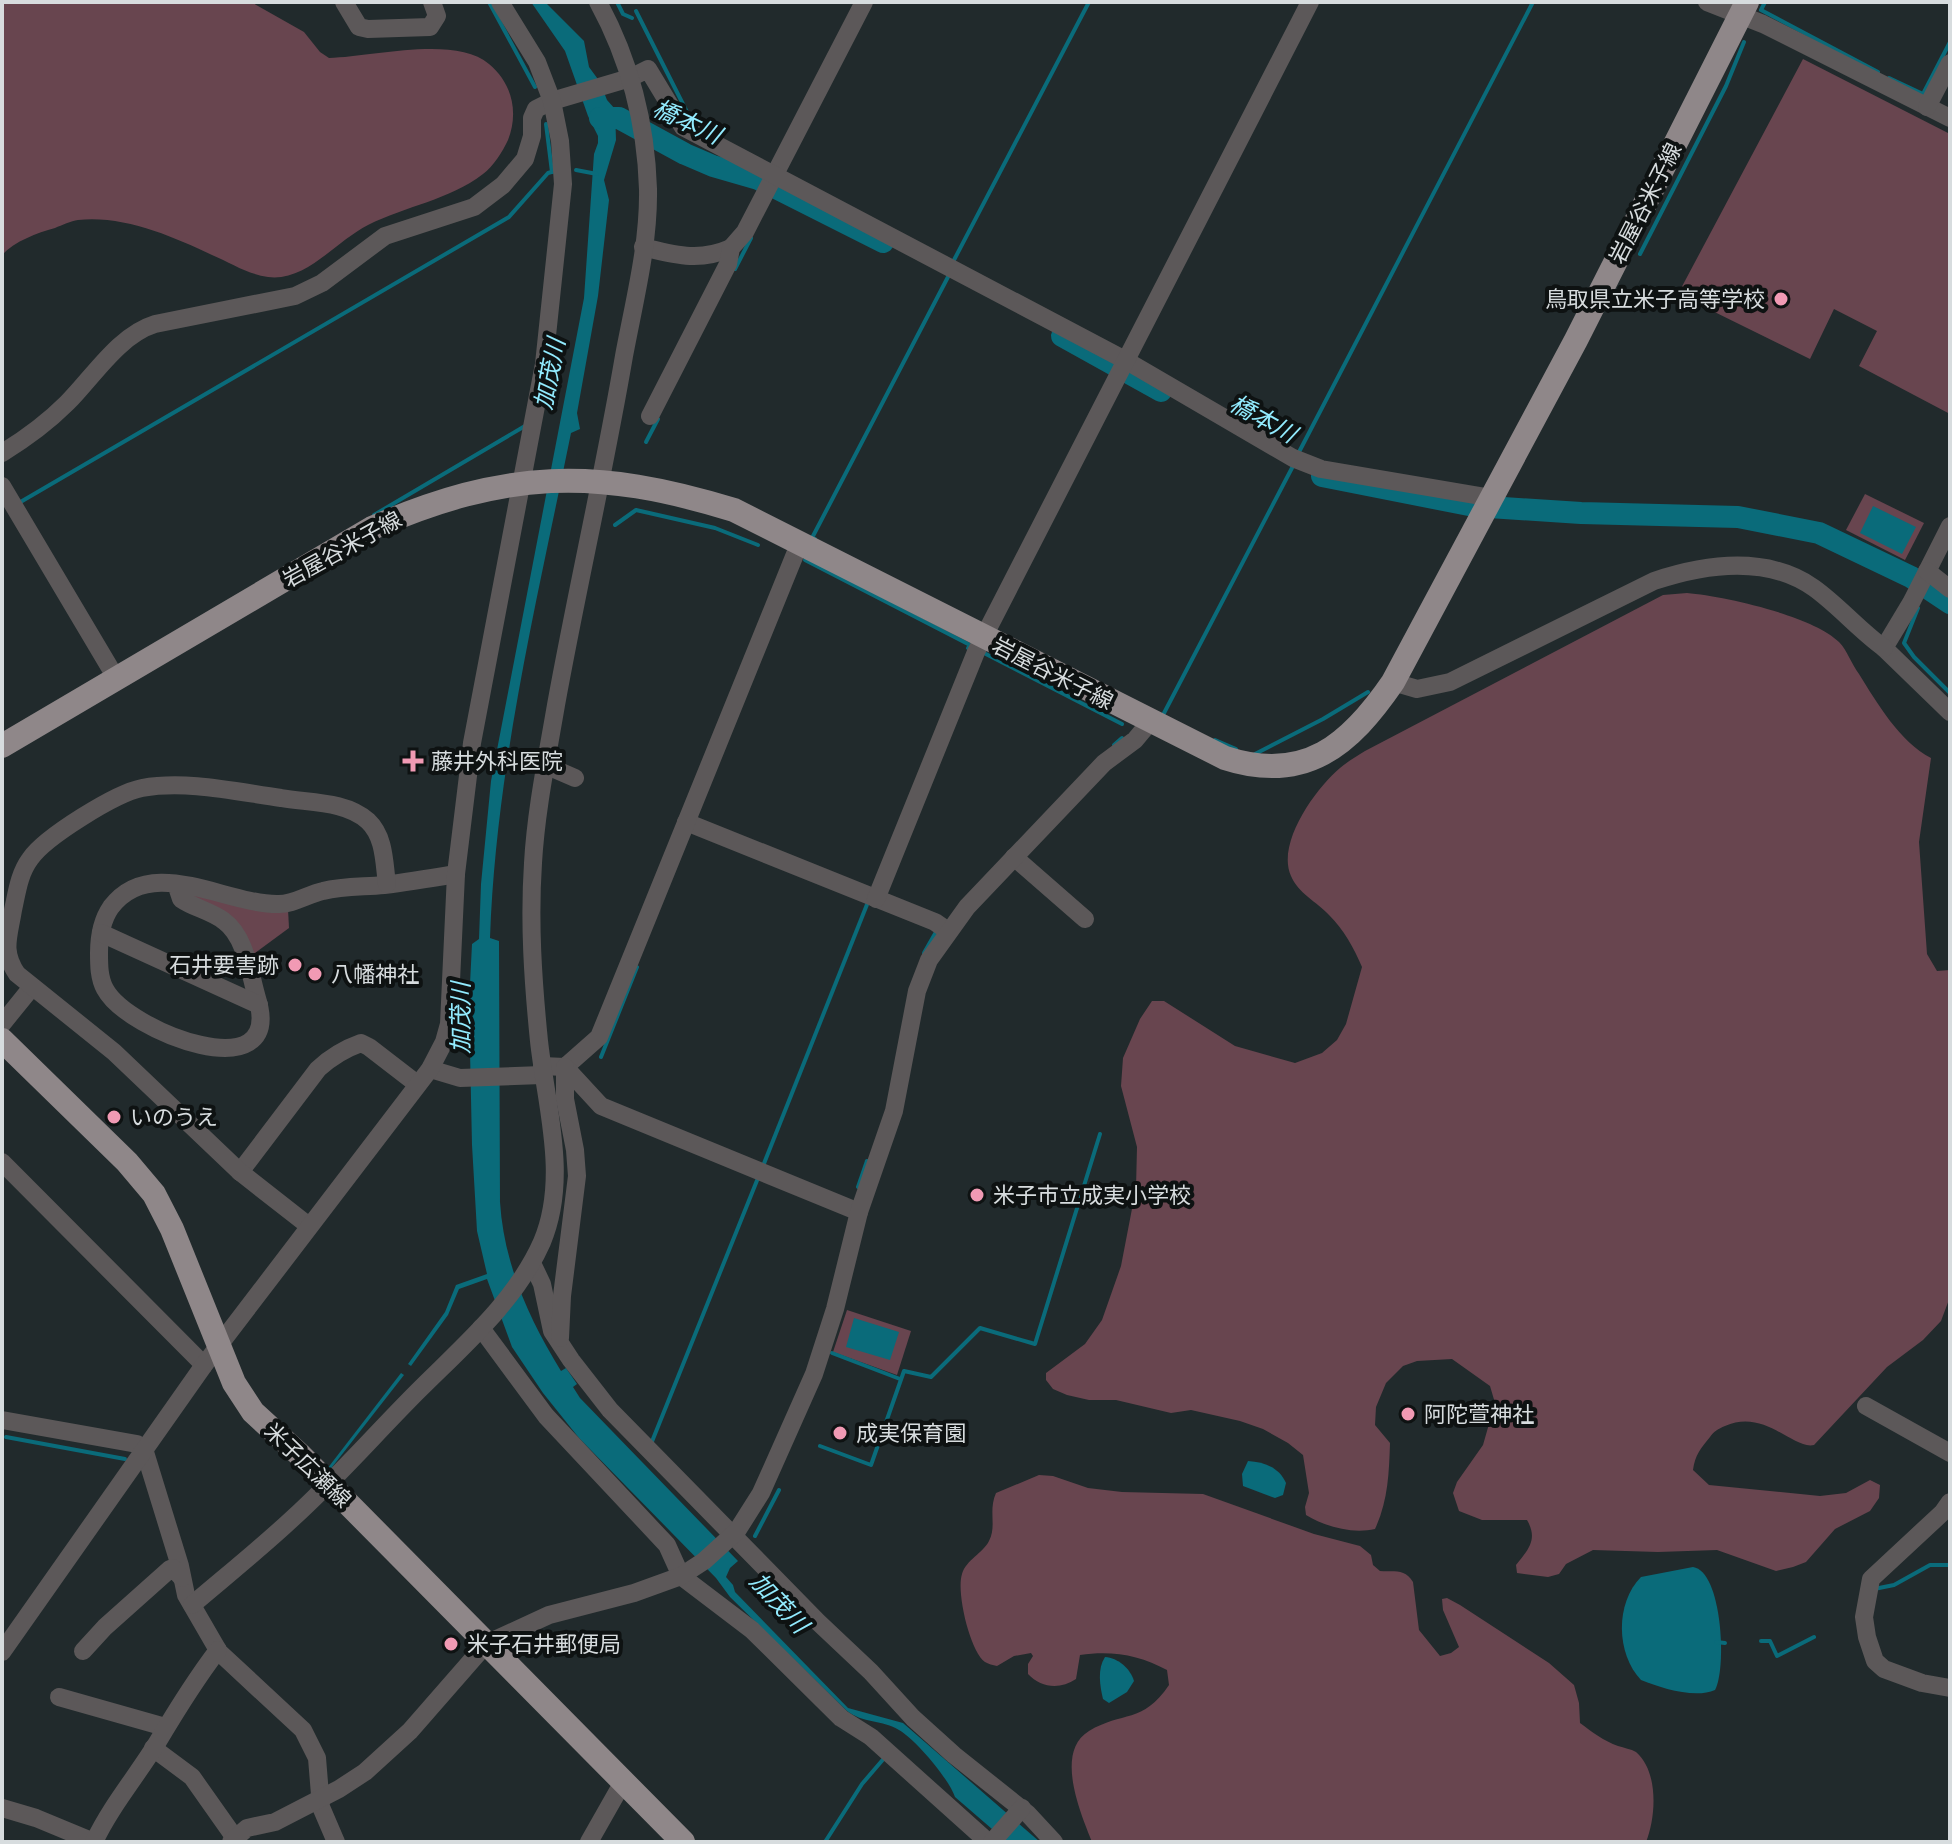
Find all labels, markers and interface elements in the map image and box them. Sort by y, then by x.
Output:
water label: 橋本川 [649,92,729,150]
street label: 岩屋谷米子線 [1603,138,1686,267]
place label: 鳥取県立米子高等学校 [1545,285,1765,311]
marker: 鳥取県立米子高等学校 [1772,290,1790,308]
water label: 加茂川 [527,333,570,412]
water label: 橋本川 [1225,388,1305,449]
street label: 岩屋谷米子線 [277,505,406,591]
street label: 岩屋谷米子線 [989,631,1118,714]
place label: 藤井外科医院 [431,747,563,773]
marker: 藤井外科医院 [402,750,424,772]
place label: 石井要害跡 [169,951,279,977]
marker: 石井要害跡 [286,956,304,974]
place label: 八幡神社 [331,960,419,986]
marker: 八幡神社 [306,965,324,983]
water label: 加茂川 [445,979,474,1054]
place label: いのうえ [130,1103,218,1129]
marker: いのうえ [105,1108,123,1126]
place label: 米子市立成実小学校 [993,1181,1191,1207]
marker: 米子市立成実小学校 [968,1186,986,1204]
place label: 阿陀萱神社 [1424,1400,1534,1426]
marker: 阿陀萱神社 [1399,1405,1417,1423]
street label: 米子広瀬線 [260,1417,357,1512]
place label: 成実保育園 [856,1419,966,1445]
marker: 成実保育園 [831,1424,849,1442]
water label: 加茂川 [745,1566,817,1640]
place label: 米子石井郵便局 [467,1630,621,1656]
marker: 米子石井郵便局 [442,1635,460,1653]

